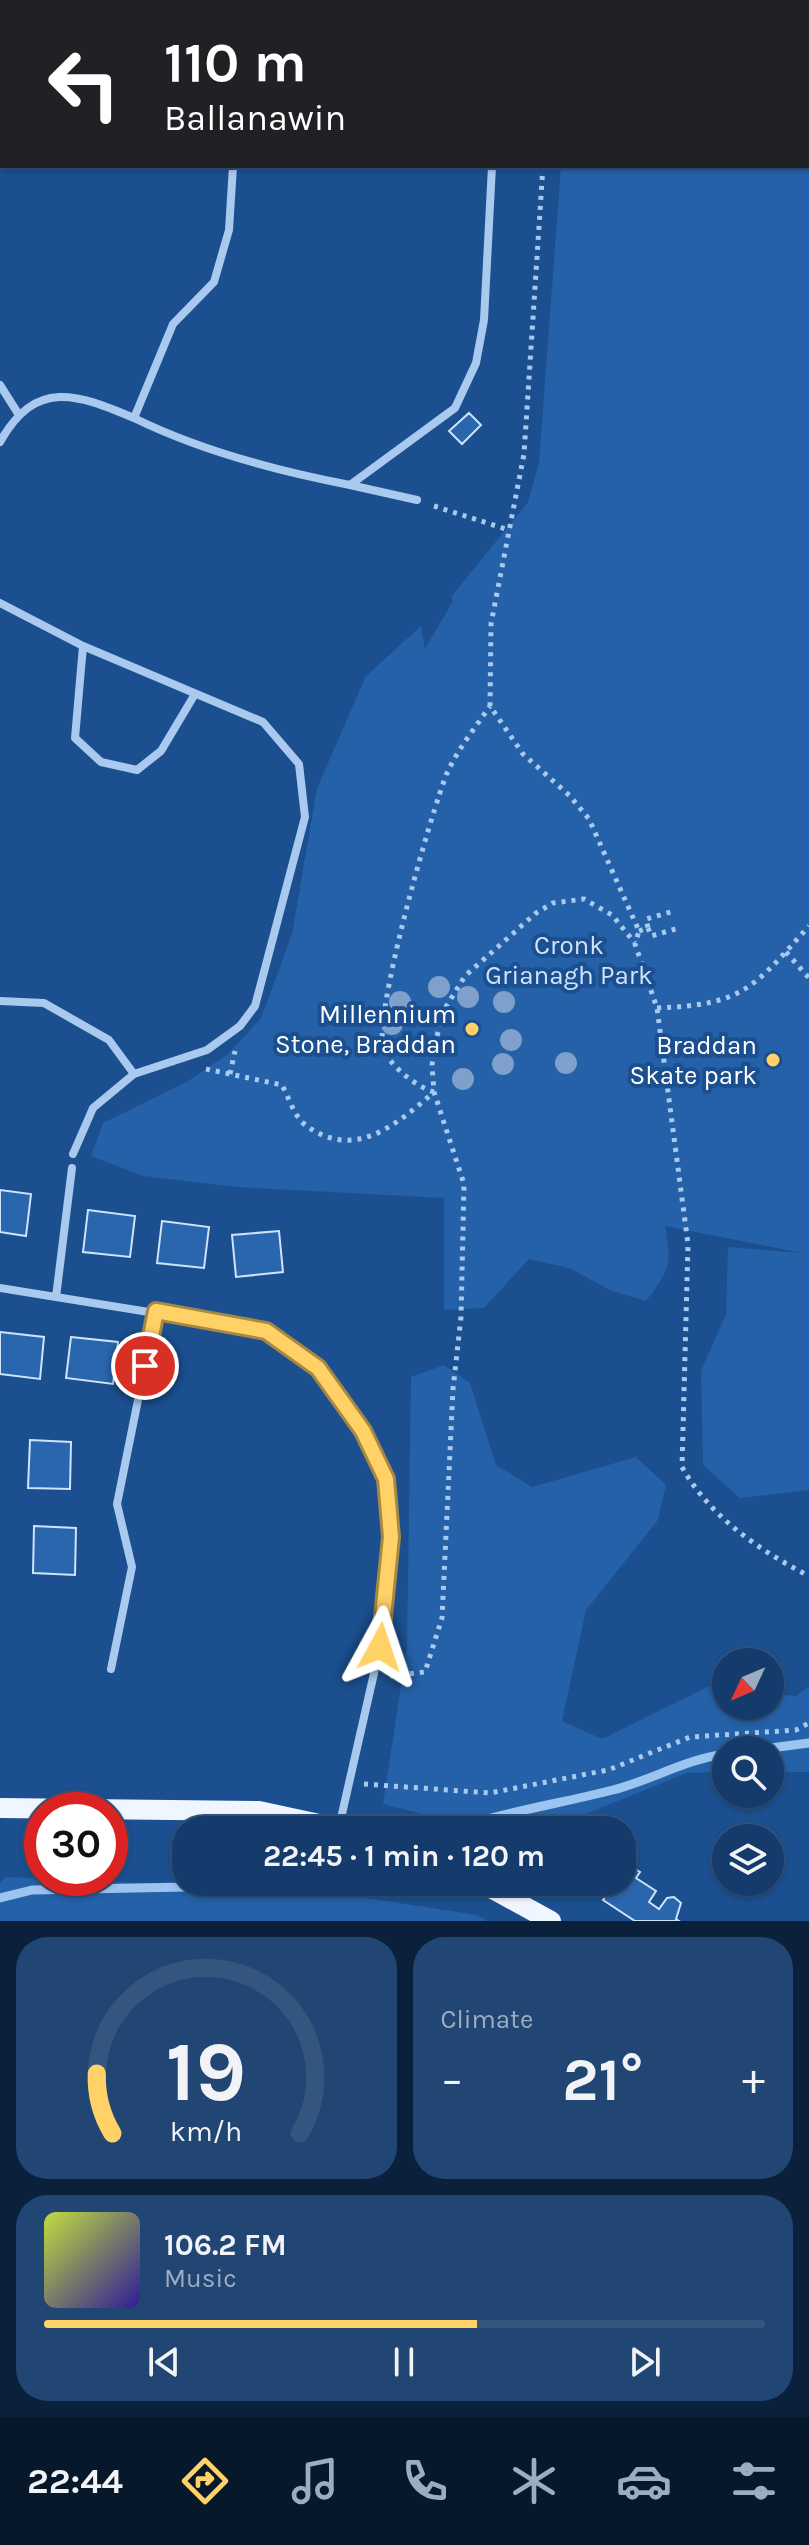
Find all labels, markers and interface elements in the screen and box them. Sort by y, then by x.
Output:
text: 110 m [164,30,307,95]
icon: left [32,32,136,136]
text: Ballanawin [164,97,346,139]
park label: Cronk Grianagh Park [485,930,653,991]
place label: Millennium Stone, Braddan [275,999,456,1060]
marker: Millennium Stone, Braddan [463,1020,481,1038]
place label: Braddan Skate park [629,1030,757,1091]
marker: Braddan Skate park [764,1051,782,1069]
pin [111,1332,179,1400]
icon: arrive [123,1344,167,1388]
position arrow [338,1605,422,1689]
north arrow [712,1648,784,1720]
map controls [712,1648,784,1896]
button: search [712,1736,784,1808]
speed limit sign: 30 [24,1792,128,1896]
button: layers [712,1824,784,1896]
text: 22:45 · 1 min · 120 m [263,1838,545,1874]
text: Climate [441,2004,533,2035]
text: 19 [166,2024,246,2121]
text: 21° [562,2045,643,2115]
text: − [441,2054,464,2105]
text: + [742,2054,765,2105]
text: km/h [170,2115,242,2148]
text: 106.2 FM [164,2227,287,2263]
text: Music [164,2263,237,2294]
icon: previous [142,2340,186,2384]
icon: pause [382,2340,426,2384]
icon: next [623,2340,667,2384]
icon: directions [177,2453,233,2509]
icon: music [287,2453,343,2509]
icon: phone [397,2453,453,2509]
icon: climate [506,2453,562,2509]
icon: car [616,2453,672,2509]
icon: filters [726,2453,782,2509]
text: 22:44 [27,2460,123,2502]

